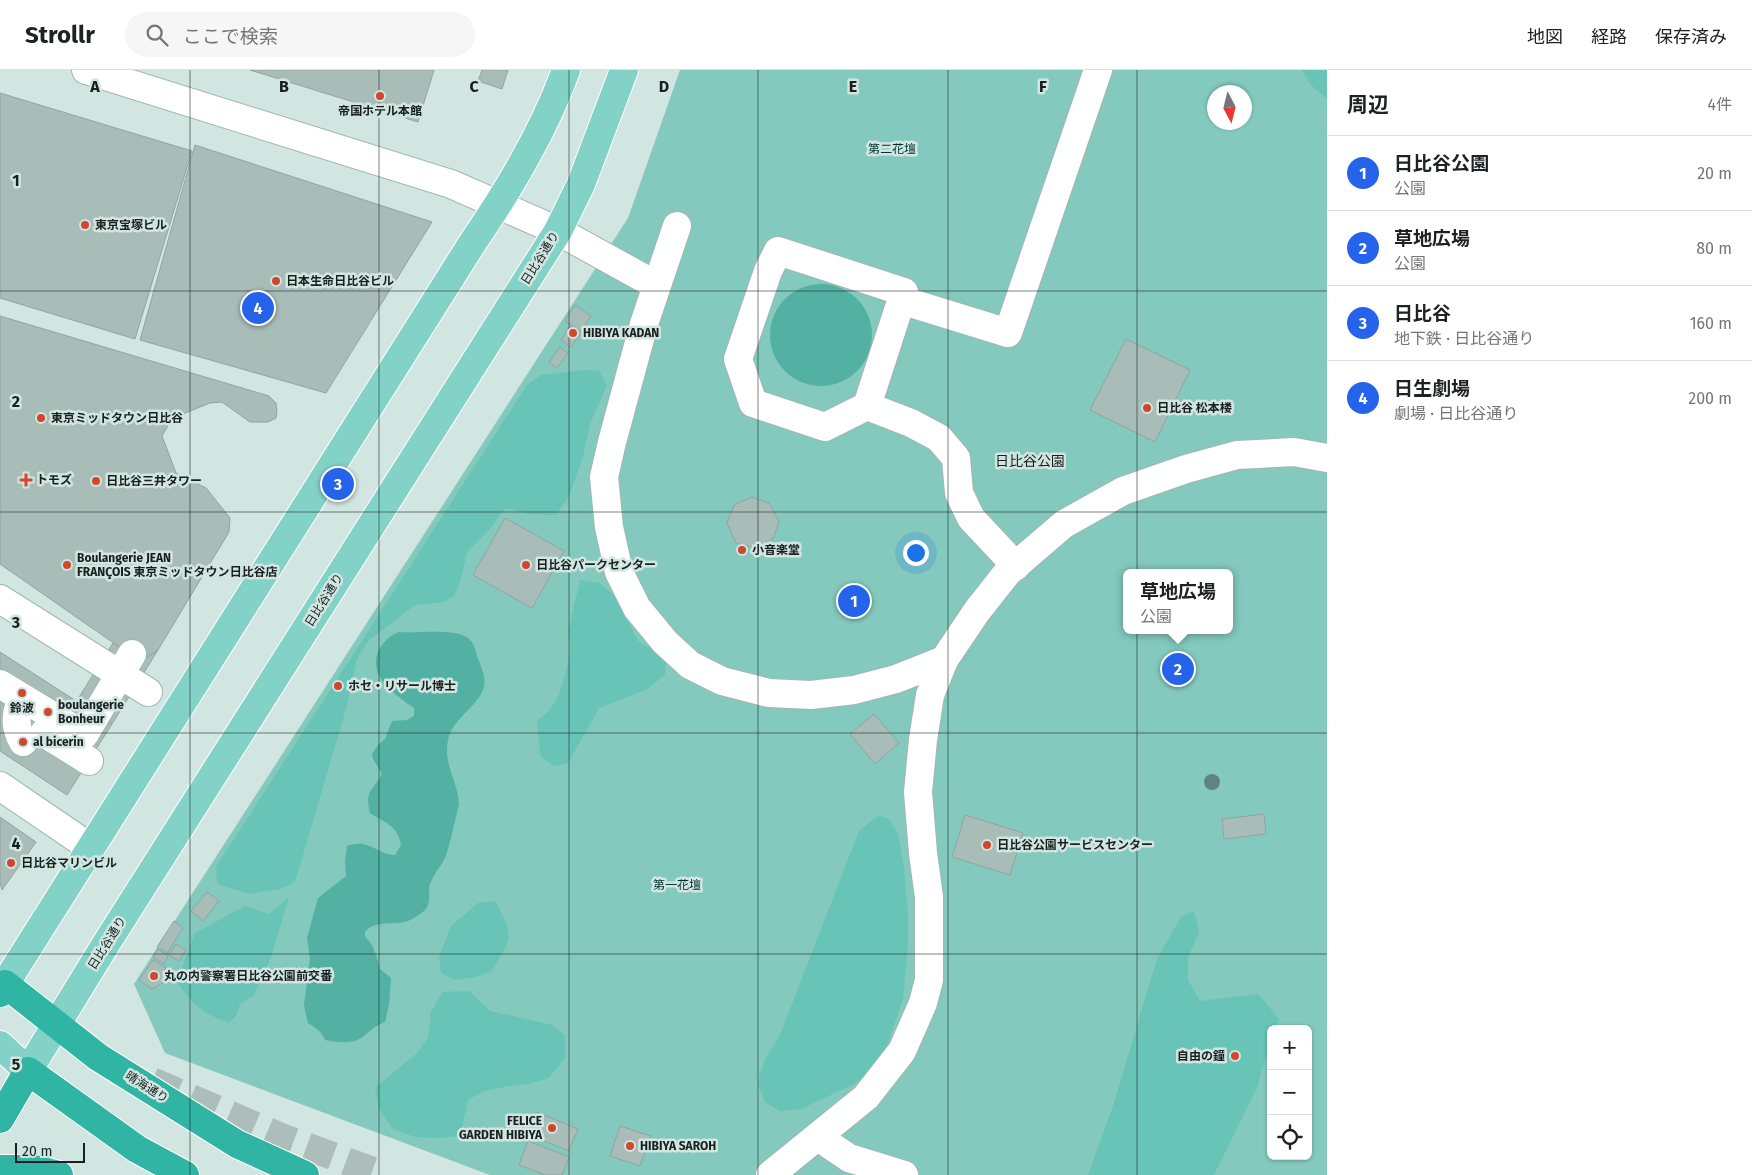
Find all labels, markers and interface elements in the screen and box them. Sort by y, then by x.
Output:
search box [125,12,475,57]
text: Strollr [25,21,95,49]
icon: search [143,21,171,49]
text: ここで検索 [183,25,278,48]
text: 地図 [1527,26,1563,48]
text: 経路 [1591,26,1627,48]
text: 保存済み [1655,26,1727,48]
text: A [89,77,100,96]
text: B [279,77,289,96]
text: C [469,77,479,96]
text: D [659,77,669,96]
text: E [849,77,857,96]
text: F [1039,77,1047,96]
north arrow [1207,85,1252,130]
marker: 帝国ホテル本館 [374,90,386,102]
text: 周辺 [1347,92,1389,118]
text: 4件 [1707,95,1732,114]
place label: 帝国ホテル本館 [338,104,422,118]
park label: 第二花壇 [868,142,916,156]
text: 日比谷公園 [1394,152,1489,175]
text: 1 [1359,164,1367,183]
text: 20 m [1697,164,1732,183]
text: 1 [12,171,20,190]
text: 公園 [1394,179,1426,198]
place label: 東京宝塚ビル [95,218,167,232]
marker: 東京宝塚ビル [79,219,91,231]
text: 草地広場 [1394,227,1470,250]
street label: 日比谷通り [518,229,562,287]
text: 2 [1359,239,1367,258]
text: 80 m [1696,239,1732,258]
text: 公園 [1394,254,1426,273]
place label: 日本生命日比谷ビル [286,274,394,288]
marker: 日本生命日比谷ビル [270,275,282,287]
pin: 4 [242,289,274,327]
text: 日比谷 [1394,302,1451,325]
text: 3 [1359,314,1367,333]
text: 160 m [1690,314,1732,333]
place label: HIBIYA KADAN [583,326,659,340]
marker: HIBIYA KADAN [567,327,579,339]
text: 地下鉄 · 日比谷通り [1394,329,1534,348]
text: 日生劇場 [1394,377,1470,400]
text: 4 [1358,389,1368,408]
text: 200 m [1688,389,1732,408]
text: 2 [12,392,20,411]
place label: 日比谷 松本楼 [1157,401,1232,415]
marker: 日比谷 松本楼 [1141,402,1153,414]
text: 劇場 · 日比谷通り [1394,404,1518,423]
place label: 東京ミッドタウン日比谷 [51,411,183,425]
marker: 東京ミッドタウン日比谷 [35,412,47,424]
district label: 日比谷公園 [995,453,1065,470]
pin: 3 [322,465,354,503]
place label: トモズ [36,473,72,487]
marker: トモズ [20,474,32,486]
place label: 日比谷三井タワー [106,474,202,488]
marker: 日比谷三井タワー [90,475,102,487]
your location [903,540,929,566]
place label: 小音楽堂 [752,543,800,557]
marker: 小音楽堂 [736,544,748,556]
place label: Boulangerie JEAN FRANÇOIS 東京ミッドタウン日比谷店 [77,551,277,580]
place label: 日比谷パークセンター [536,558,656,572]
marker: Boulangerie JEAN FRANÇOIS 東京ミッドタウン日比谷店 [61,559,73,571]
marker: 日比谷パークセンター [520,559,532,571]
popup [1123,569,1233,634]
street label: 日比谷通り [302,571,346,629]
text: 草地広場 [1140,580,1216,603]
pin: 1 [838,582,870,620]
text: 公園 [1140,607,1172,626]
text: 3 [11,613,20,632]
pin: 2 [1162,650,1194,688]
place label: ホセ・リサール博士 [348,679,456,693]
marker: ホセ・リサール博士 [332,680,344,692]
marker: 鈴波 [16,687,28,699]
place label: boulangerie Bonheur [58,698,124,726]
place label: 鈴波 [9,701,34,715]
marker: boulangerie Bonheur [42,706,54,718]
place label: al bicerin [33,735,84,749]
marker: al bicerin [17,736,29,748]
text: 4 [11,834,21,853]
place label: 日比谷公園サービスセンター [997,838,1153,852]
marker: 日比谷公園サービスセンター [981,839,993,851]
place label: 日比谷マリンビル [21,856,117,870]
marker: 日比谷マリンビル [5,857,17,869]
park label: 第一花壇 [653,878,701,892]
street label: 日比谷通り [85,914,129,972]
place label: 丸の内警察署日比谷公園前交番 [164,969,333,983]
marker: 丸の内警察署日比谷公園前交番 [148,970,160,982]
map controls [1267,1025,1312,1160]
button: + [1267,1025,1312,1070]
place label: 自由の鐘 [1177,1049,1225,1063]
marker: 自由の鐘 [1229,1050,1241,1062]
text: 5 [12,1055,21,1074]
street label: 晴海通り [123,1068,171,1106]
button: − [1267,1070,1312,1115]
place label: FELICE GARDEN HIBIYA [459,1114,543,1142]
button: locate [1267,1115,1312,1160]
marker: FELICE GARDEN HIBIYA [546,1122,558,1134]
place label: HIBIYA SAROH [640,1139,716,1153]
scale bar [15,1140,85,1163]
marker: HIBIYA SAROH [624,1140,636,1152]
text: 20 m [22,1143,52,1160]

